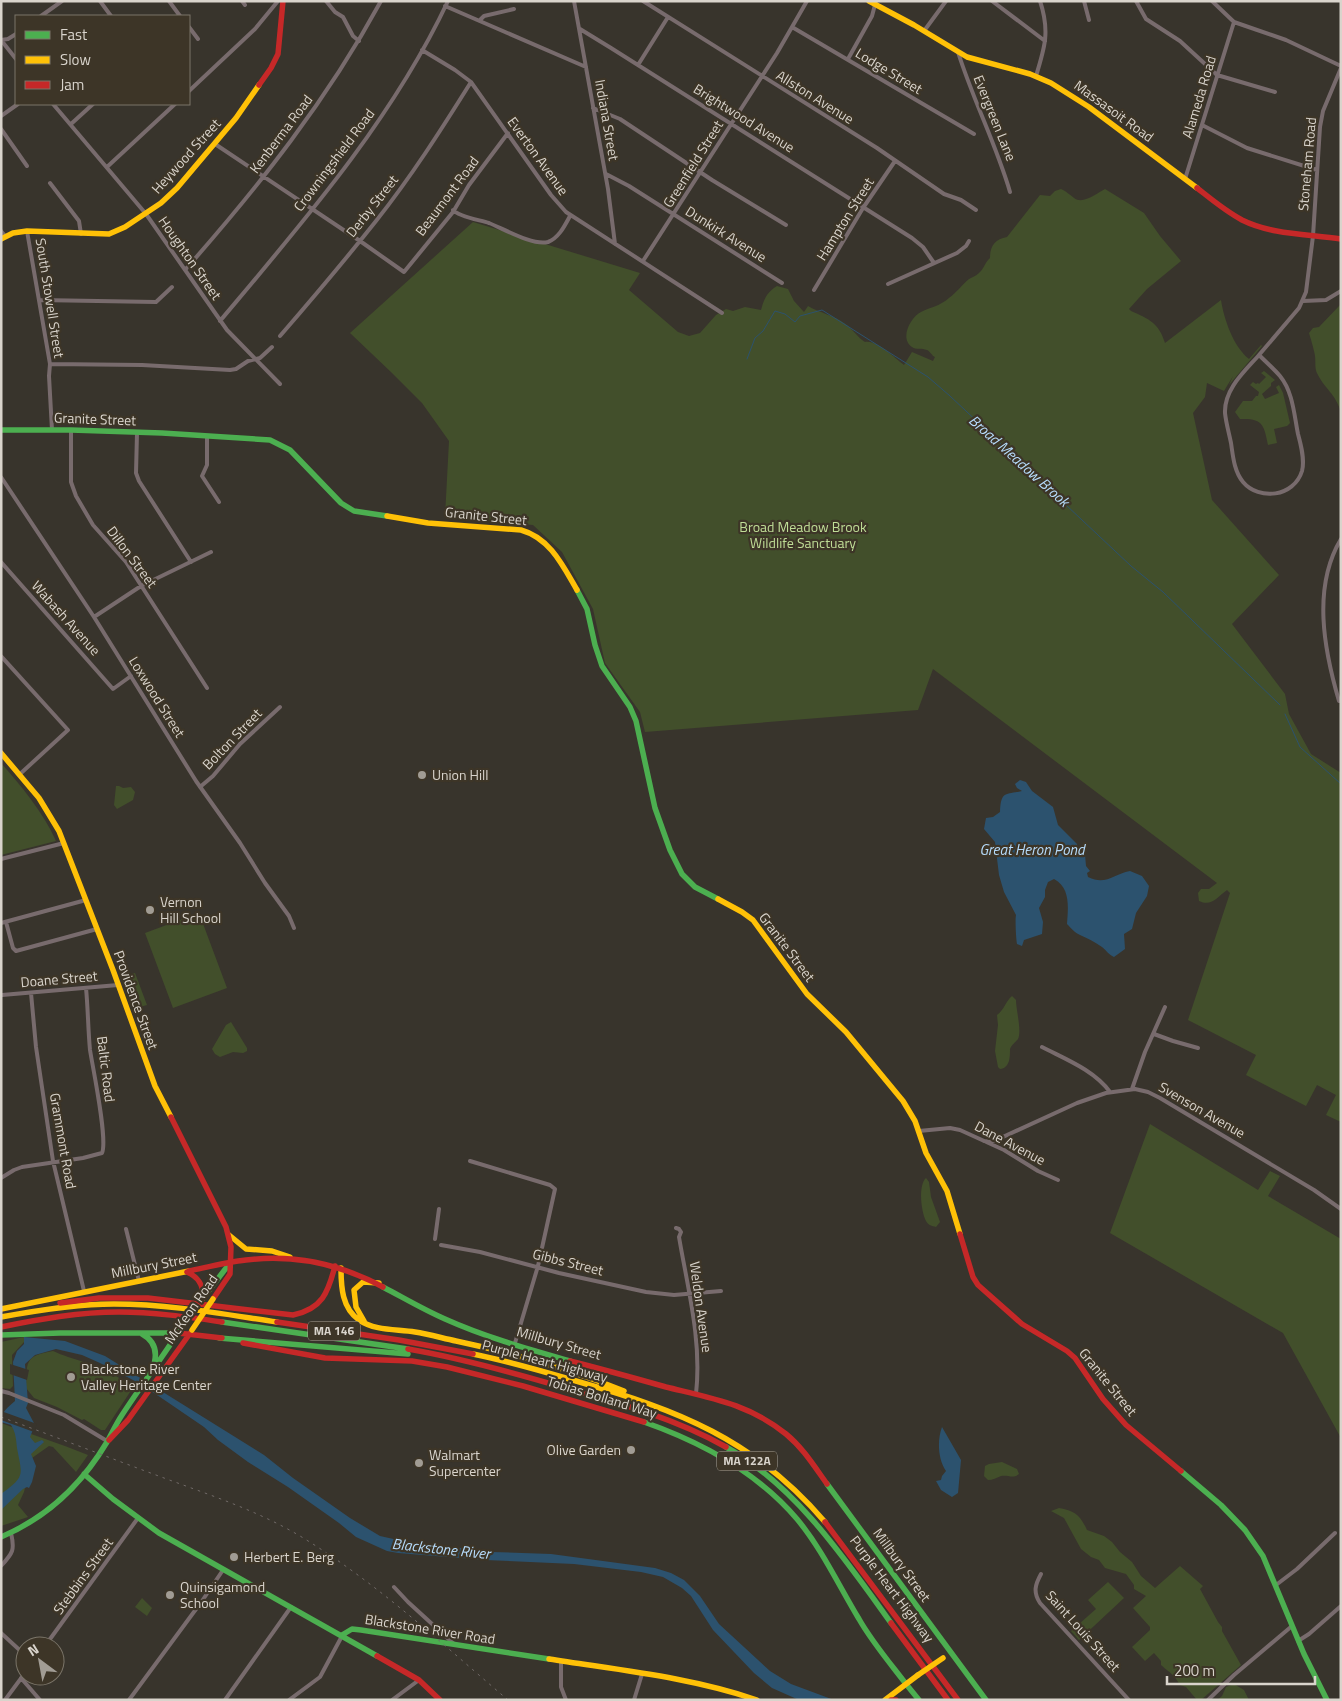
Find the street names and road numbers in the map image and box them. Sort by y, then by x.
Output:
street label: Lodge Street [852,42,927,99]
street label: Alameda Road [1176,53,1221,141]
street label: Allston Avenue [772,64,858,129]
street label: Evergreen Lane [969,72,1022,164]
street label: Massasoit Road [1070,74,1159,147]
street label: Indiana Street [590,78,625,162]
street label: Brightwood Avenue [690,78,799,157]
street label: Kenberma Road [244,90,317,177]
street label: Crowningshield Road [288,104,379,215]
street label: Everton Avenue [503,112,574,199]
street label: Heywood Street [146,113,225,198]
street label: Greenfield Street [657,116,728,212]
street label: Stoneham Road [1292,116,1321,212]
street label: Beaumont Road [410,151,484,240]
street label: Derby Street [341,170,403,241]
street label: Hampton Street [811,173,879,264]
street label: Dunkirk Avenue [682,200,771,267]
street label: Houghton Street [154,212,227,304]
street label: South Stowell Street [31,237,70,359]
street label: Granite Street [54,407,137,430]
street label: Granite Street [444,501,528,530]
street label: Dillon Street [102,521,163,592]
street label: Wabash Avenue [27,576,106,660]
street label: Loxwood Street [124,652,191,741]
street label: Bolton Street [197,703,266,774]
street label: Granite Street [754,908,821,986]
street label: Providence Street [109,947,164,1053]
street label: Doane Street [20,965,98,992]
street label: Baltic Road [92,1035,121,1103]
street label: Svenson Avenue [1155,1076,1249,1143]
street label: Grammont Road [45,1091,82,1191]
street label: Dane Avenue [971,1115,1049,1170]
street label: Gibbs Street [531,1243,606,1280]
street label: Millbury Street [109,1246,199,1283]
street label: Weldon Avenue [685,1260,718,1354]
street label: McKeon Road [159,1270,222,1348]
street label: Millbury Street [514,1320,604,1365]
road number: MA 146 [308,1322,360,1340]
street label: Purple Heart Highway [480,1334,610,1387]
street label: Granite Street [1074,1343,1142,1420]
street label: Tobias Bolland Way [545,1370,660,1423]
road number: MA 122A [717,1452,777,1470]
street label: Millbury Street [868,1523,936,1606]
street label: Purple Heart Highway [845,1531,940,1647]
street label: Stebbins Street [48,1533,118,1618]
street label: Saint Louis Street [1041,1585,1126,1676]
street label: Blackstone River Road [363,1608,497,1649]

